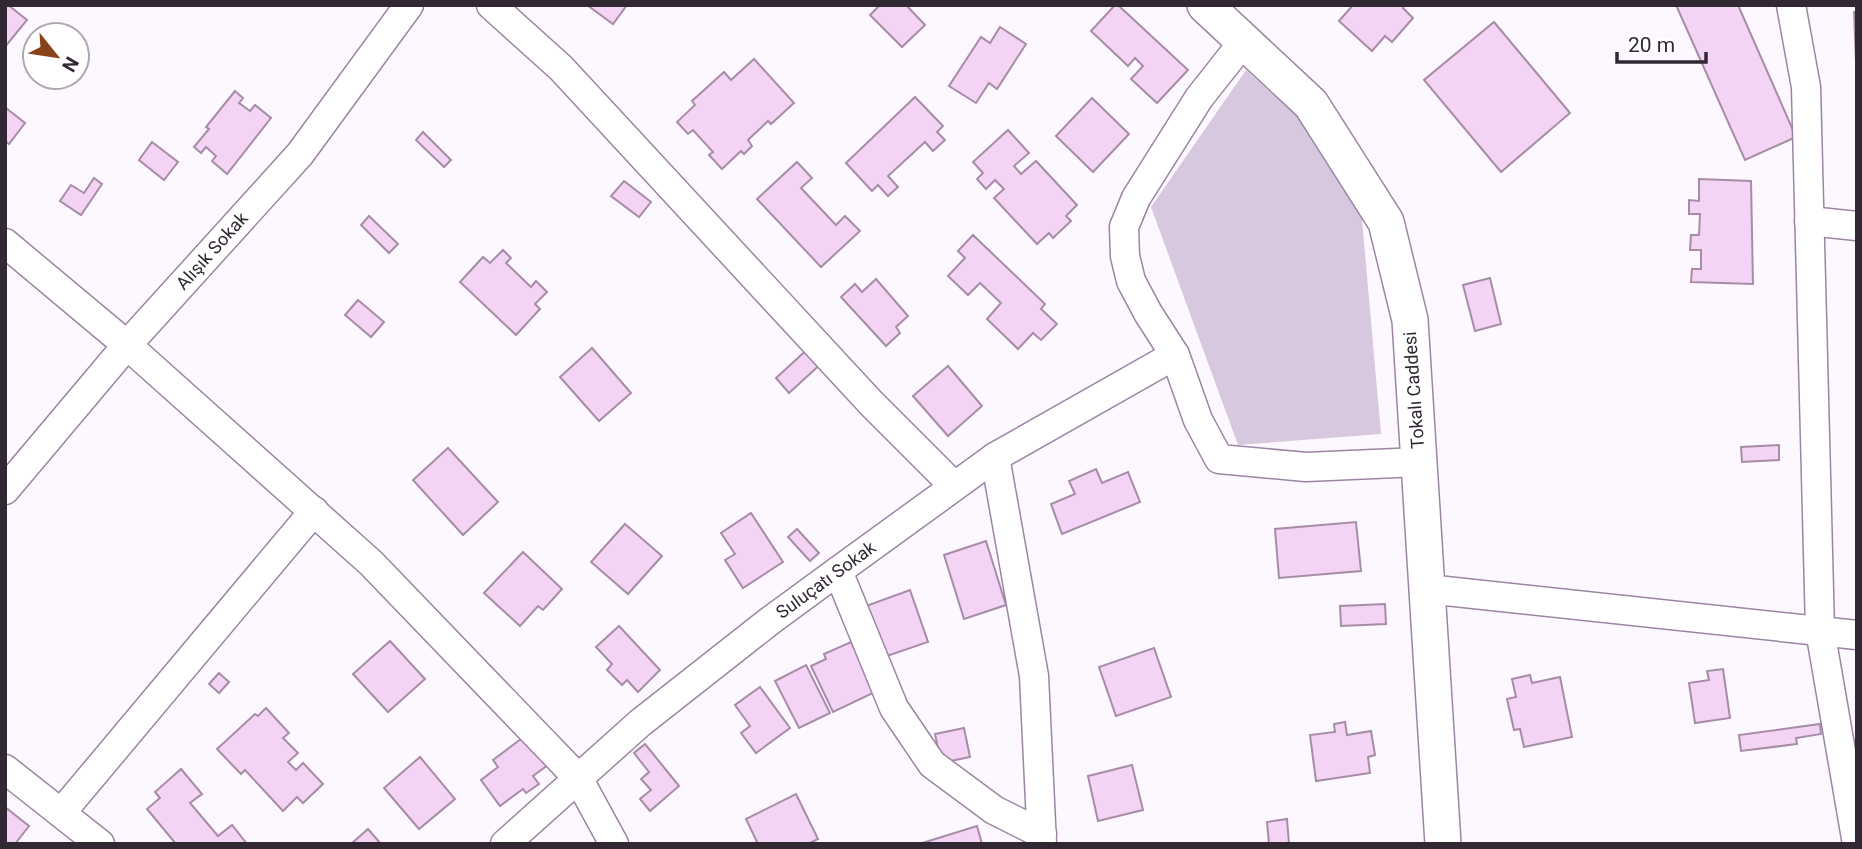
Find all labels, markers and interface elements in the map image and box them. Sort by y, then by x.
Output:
north arrow [21,21,91,91]
scale bar [1617,21,1706,65]
text: 20 m [1628,33,1675,57]
text: N [57,53,84,76]
street label: Alışık Sokak [171,207,252,294]
street label: Tokalı Caddesi [1399,331,1428,449]
street label: Suluçatı Sokak [772,536,880,623]

